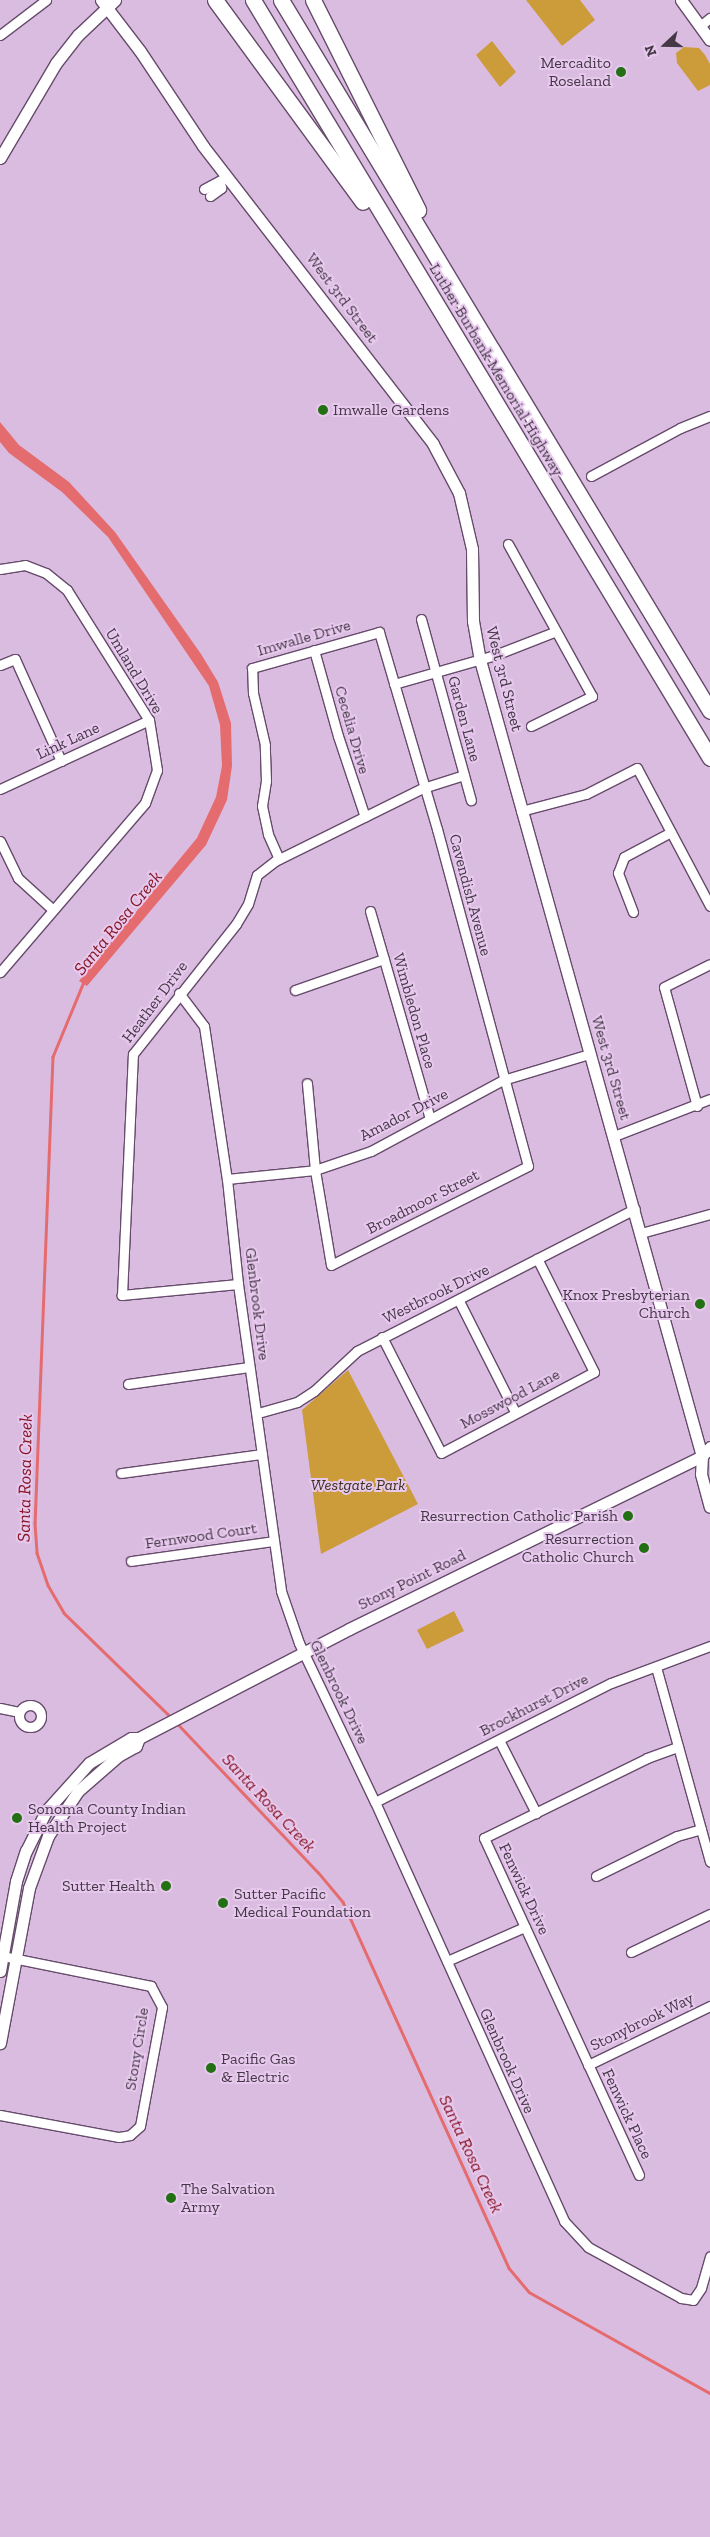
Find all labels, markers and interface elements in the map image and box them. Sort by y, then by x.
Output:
north arrow [640,20,690,70]
text: N [641,43,660,59]
place label: Mercadito Roseland [540,53,611,91]
marker: Mercadito Roseland [615,66,627,78]
street label: West 3rd Street [302,249,382,347]
street label: Luther Burbank Memorial Highway [425,260,567,480]
place label: Imwalle Gardens [333,400,449,420]
marker: Imwalle Gardens [317,404,329,416]
street label: Imwalle Drive [255,616,353,660]
street label: Umland Drive [101,625,167,717]
street label: West 3rd Street [482,625,526,733]
street label: Garden Lane [443,674,485,764]
street label: Cecelia Drive [330,684,374,776]
street label: Link Lane [33,718,103,764]
street label: Cavendish Avenue [444,832,496,958]
water label: Santa Rosa Creek [69,866,167,980]
street label: Wimbledon Place [388,951,440,1071]
street label: Heather Drive [118,957,192,1047]
street label: West 3rd Street [587,1014,635,1122]
street label: Amador Drive [356,1084,452,1146]
street label: Broadmoor Street [363,1165,483,1239]
street label: Glenbrook Drive [241,1247,273,1361]
street label: Westbrook Drive [380,1260,492,1328]
place label: Knox Presbyterian Church [562,1285,690,1323]
marker: Knox Presbyterian Church [694,1298,706,1310]
street label: Mosswood Lane [457,1365,563,1433]
water label: Santa Rosa Creek [13,1414,37,1542]
park label: Westgate Park [311,1475,405,1495]
place label: Resurrection Catholic Parish [420,1506,618,1526]
marker: Resurrection Catholic Parish [622,1510,634,1522]
street label: Fernwood Court [144,1519,258,1553]
place label: Resurrection Catholic Church [522,1529,634,1567]
marker: Resurrection Catholic Church [638,1542,650,1554]
street label: Stony Point Road [355,1546,469,1614]
street label: Glenbrook Drive [306,1637,372,1747]
street label: Brockhurst Drive [477,1669,591,1741]
water label: Santa Rosa Creek [217,1749,321,1857]
place label: Sonoma County Indian Health Project [28,1799,186,1837]
marker: Sonoma County Indian Health Project [10,1811,24,1825]
street label: Fenwick Drive [494,1840,554,1938]
place label: Sutter Health [62,1876,155,1896]
marker: Sutter Health [159,1879,173,1893]
place label: Sutter Pacific Medical Foundation [234,1884,371,1922]
marker: Sutter Pacific Medical Foundation [216,1896,230,1910]
street label: Stonybrook Way [587,1989,697,2055]
street label: Glenbrook Drive [475,2005,539,2117]
street label: Stony Circle [121,2006,153,2092]
place label: Pacific Gas & Electric [221,2049,296,2087]
marker: Pacific Gas & Electric [205,2062,217,2074]
street label: Fenwick Place [598,2066,656,2162]
water label: Santa Rosa Creek [434,2091,508,2217]
place label: The Salvation Army [181,2179,275,2217]
marker: The Salvation Army [165,2192,177,2204]

